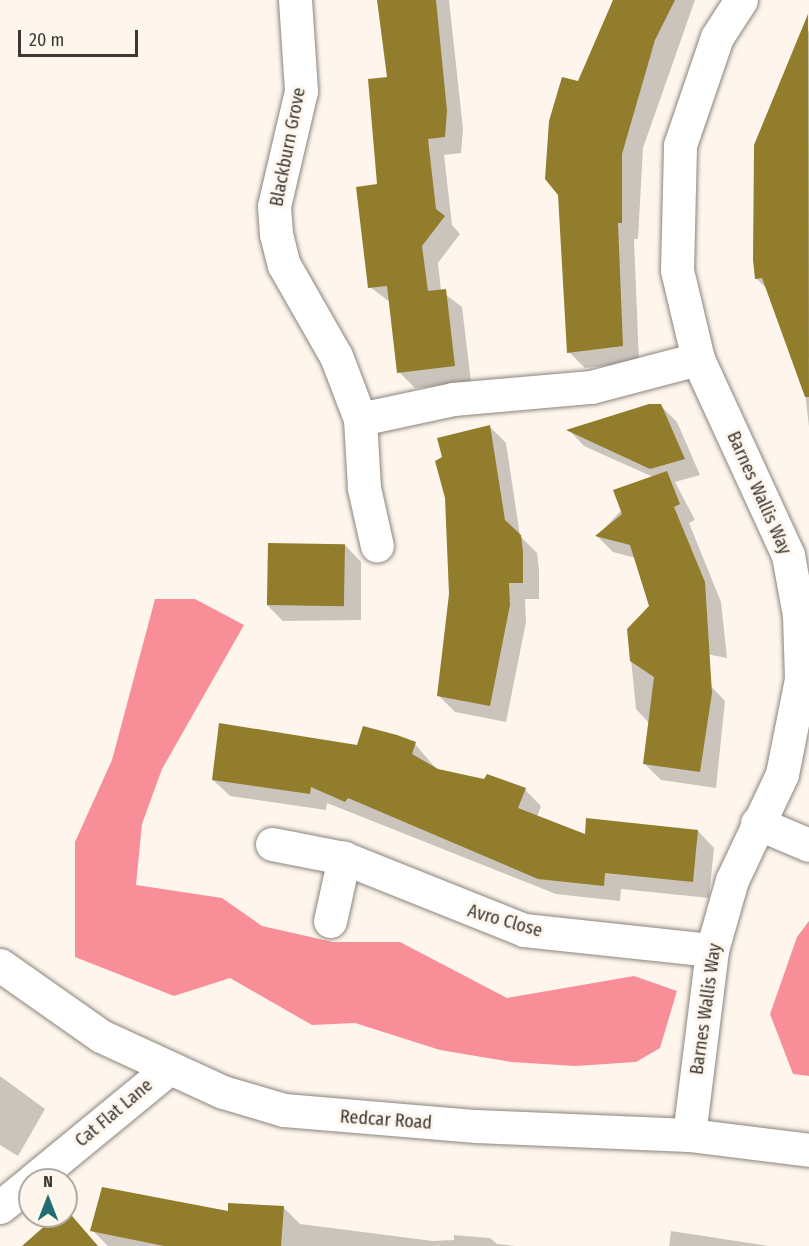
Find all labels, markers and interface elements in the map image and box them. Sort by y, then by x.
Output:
scale bar [21,18,141,56]
text: 20 m [29,29,64,51]
street label: Blackburn Grove [266,86,310,208]
street label: Barnes Wallis Way [722,428,796,558]
street label: Avro Close [465,900,545,942]
street label: Barnes Wallis Way [686,942,726,1076]
street label: Cat Flat Lane [71,1074,157,1152]
street label: Redcar Road [339,1106,433,1134]
north arrow [18,1168,78,1228]
text: N [43,1172,53,1191]

